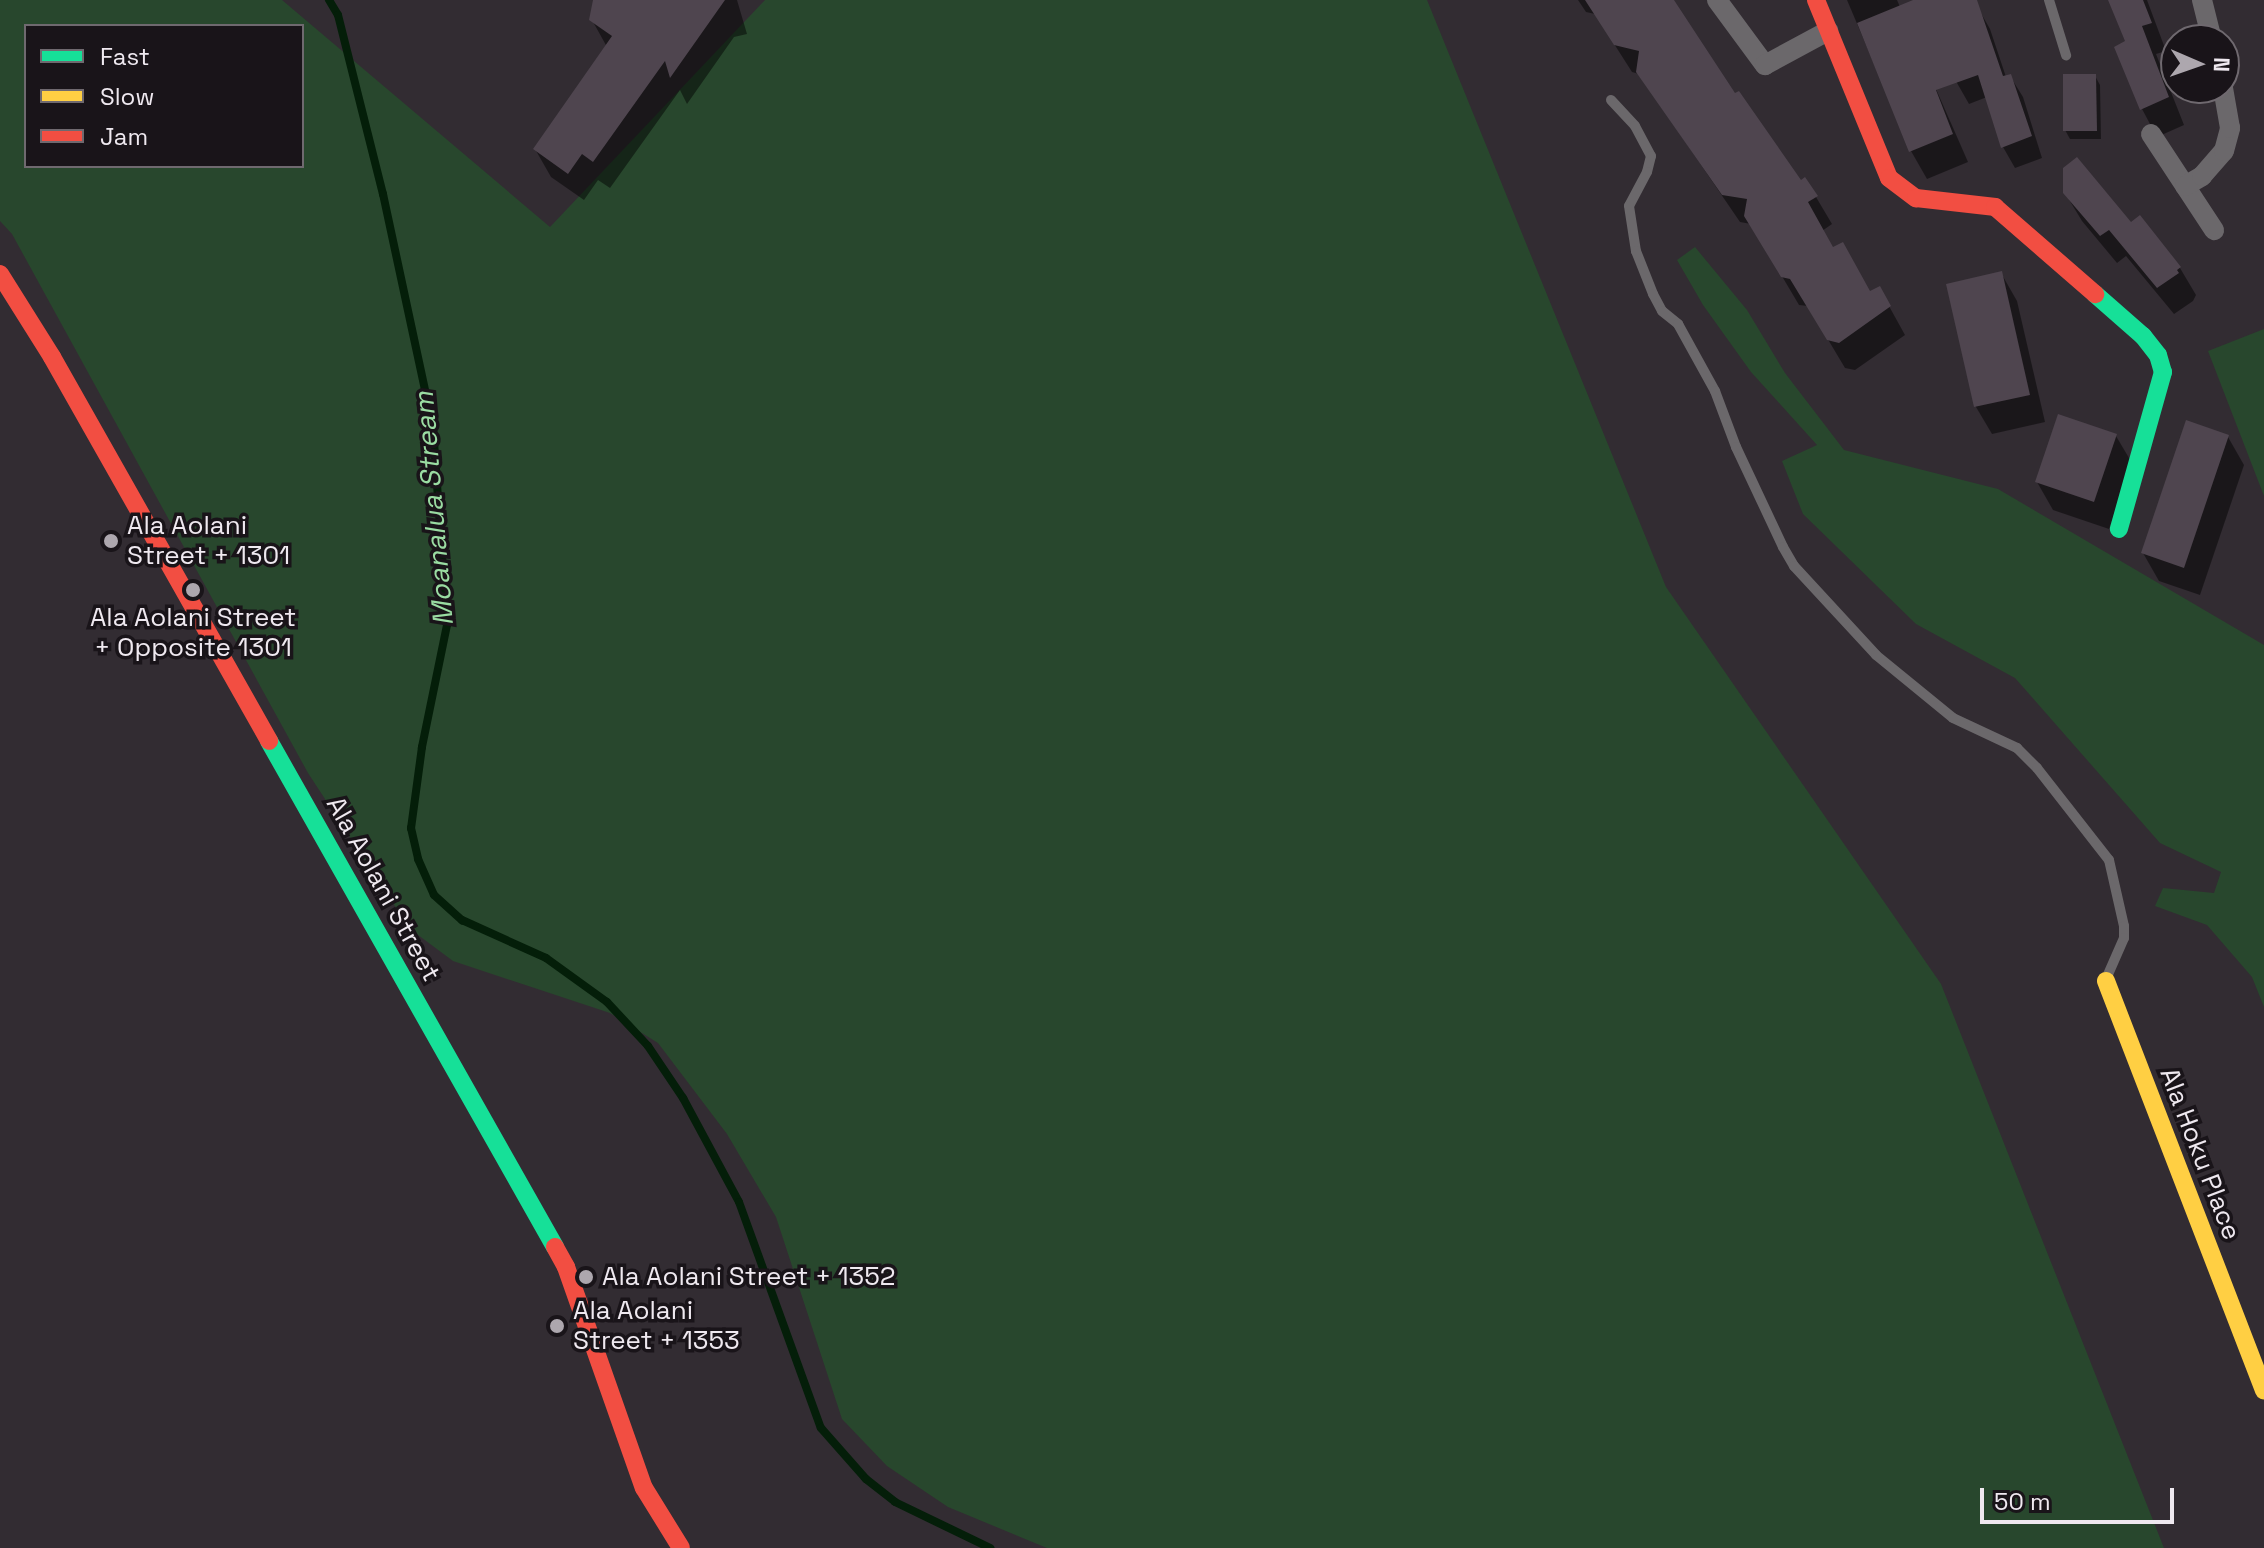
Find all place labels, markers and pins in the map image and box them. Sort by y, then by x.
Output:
place label: Ala Aolani Street + 1301 [127,510,290,572]
marker: Ala Aolani Street + 1301 [102,532,120,550]
marker: Ala Aolani Street + Opposite 1301 [184,581,202,599]
place label: Ala Aolani Street + Opposite 1301 [90,602,296,664]
place label: Ala Aolani Street + 1352 [602,1261,896,1293]
marker: Ala Aolani Street + 1352 [577,1268,595,1286]
place label: Ala Aolani Street + 1353 [573,1295,740,1356]
marker: Ala Aolani Street + 1353 [548,1317,566,1335]

